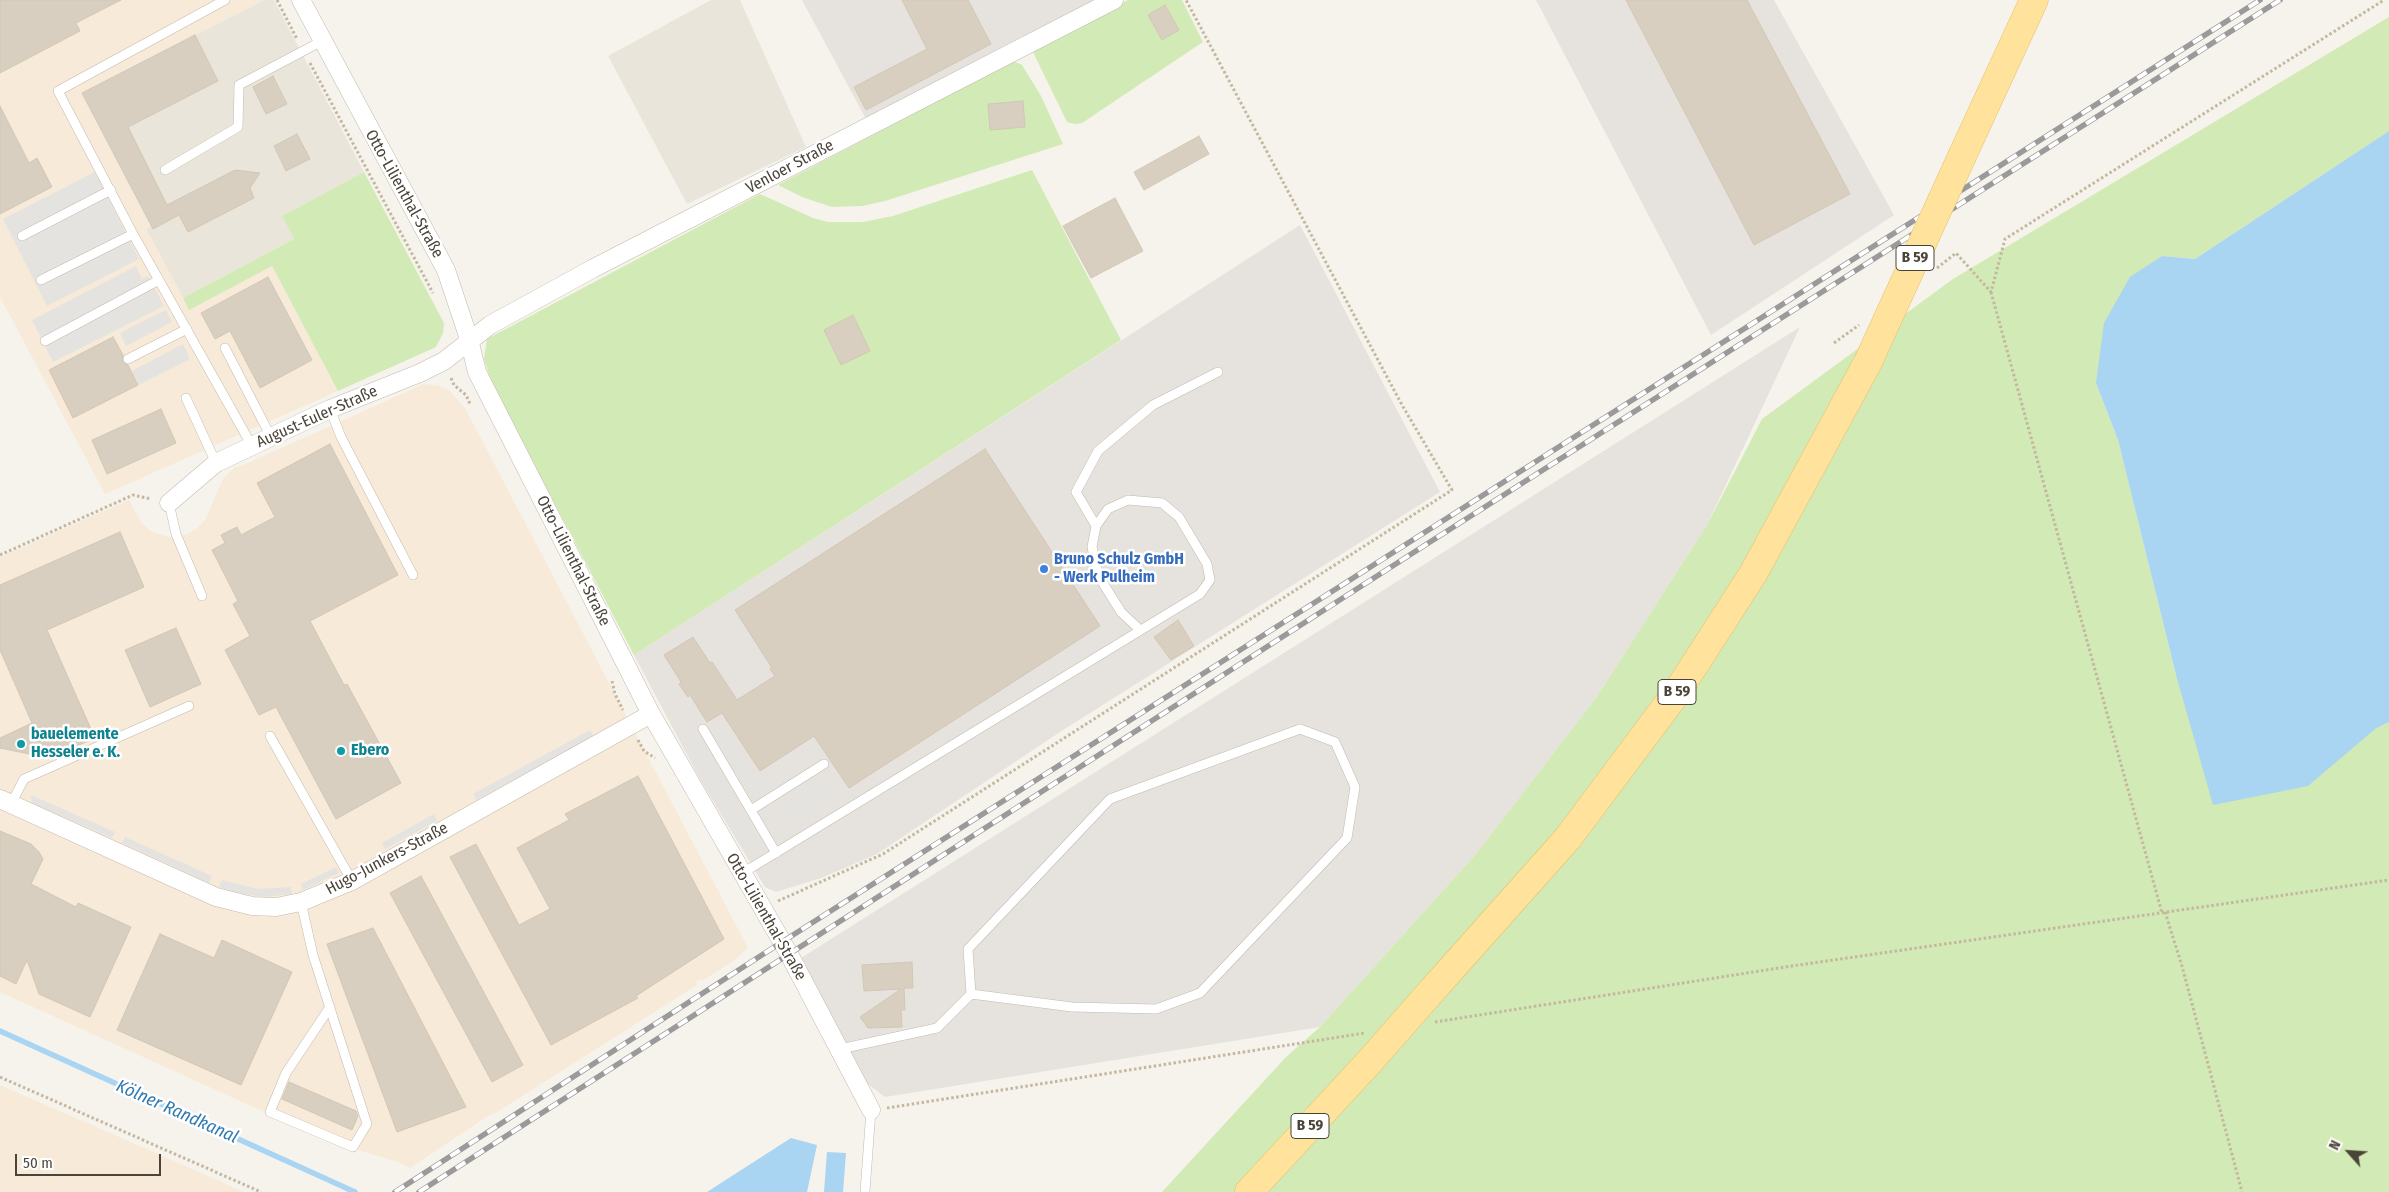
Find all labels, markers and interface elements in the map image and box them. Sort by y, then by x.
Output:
street label: Otto-Lilienthal-Straße [361,127,447,261]
street label: Venloer Straße [743,136,837,198]
road number: B 59 [1896,246,1934,270]
street label: August-Euler-Straße [254,382,380,452]
street label: Otto-Lilienthal-Straße [532,493,614,629]
place label: Bruno Schulz GmbH - Werk Pulheim [1054,550,1184,588]
marker: Bruno Schulz GmbH - Werk Pulheim [1038,563,1050,575]
road number: B 59 [1658,680,1696,704]
place label: bauelemente Hesseler e. K. [31,725,120,763]
marker: bauelemente Hesseler e. K. [15,738,27,750]
place label: Ebero [351,741,389,761]
marker: Ebero [335,745,347,757]
street label: Hugo-Junkers-Straße [323,819,451,899]
street label: Otto-Lilienthal-Straße [722,850,810,984]
water label: Kölner Randkanal [113,1075,241,1149]
road number: B 59 [1291,1114,1329,1138]
north arrow [2324,1127,2374,1177]
text: N [2326,1138,2345,1153]
scale bar [18,1144,164,1176]
text: 50 m [23,1154,53,1172]

